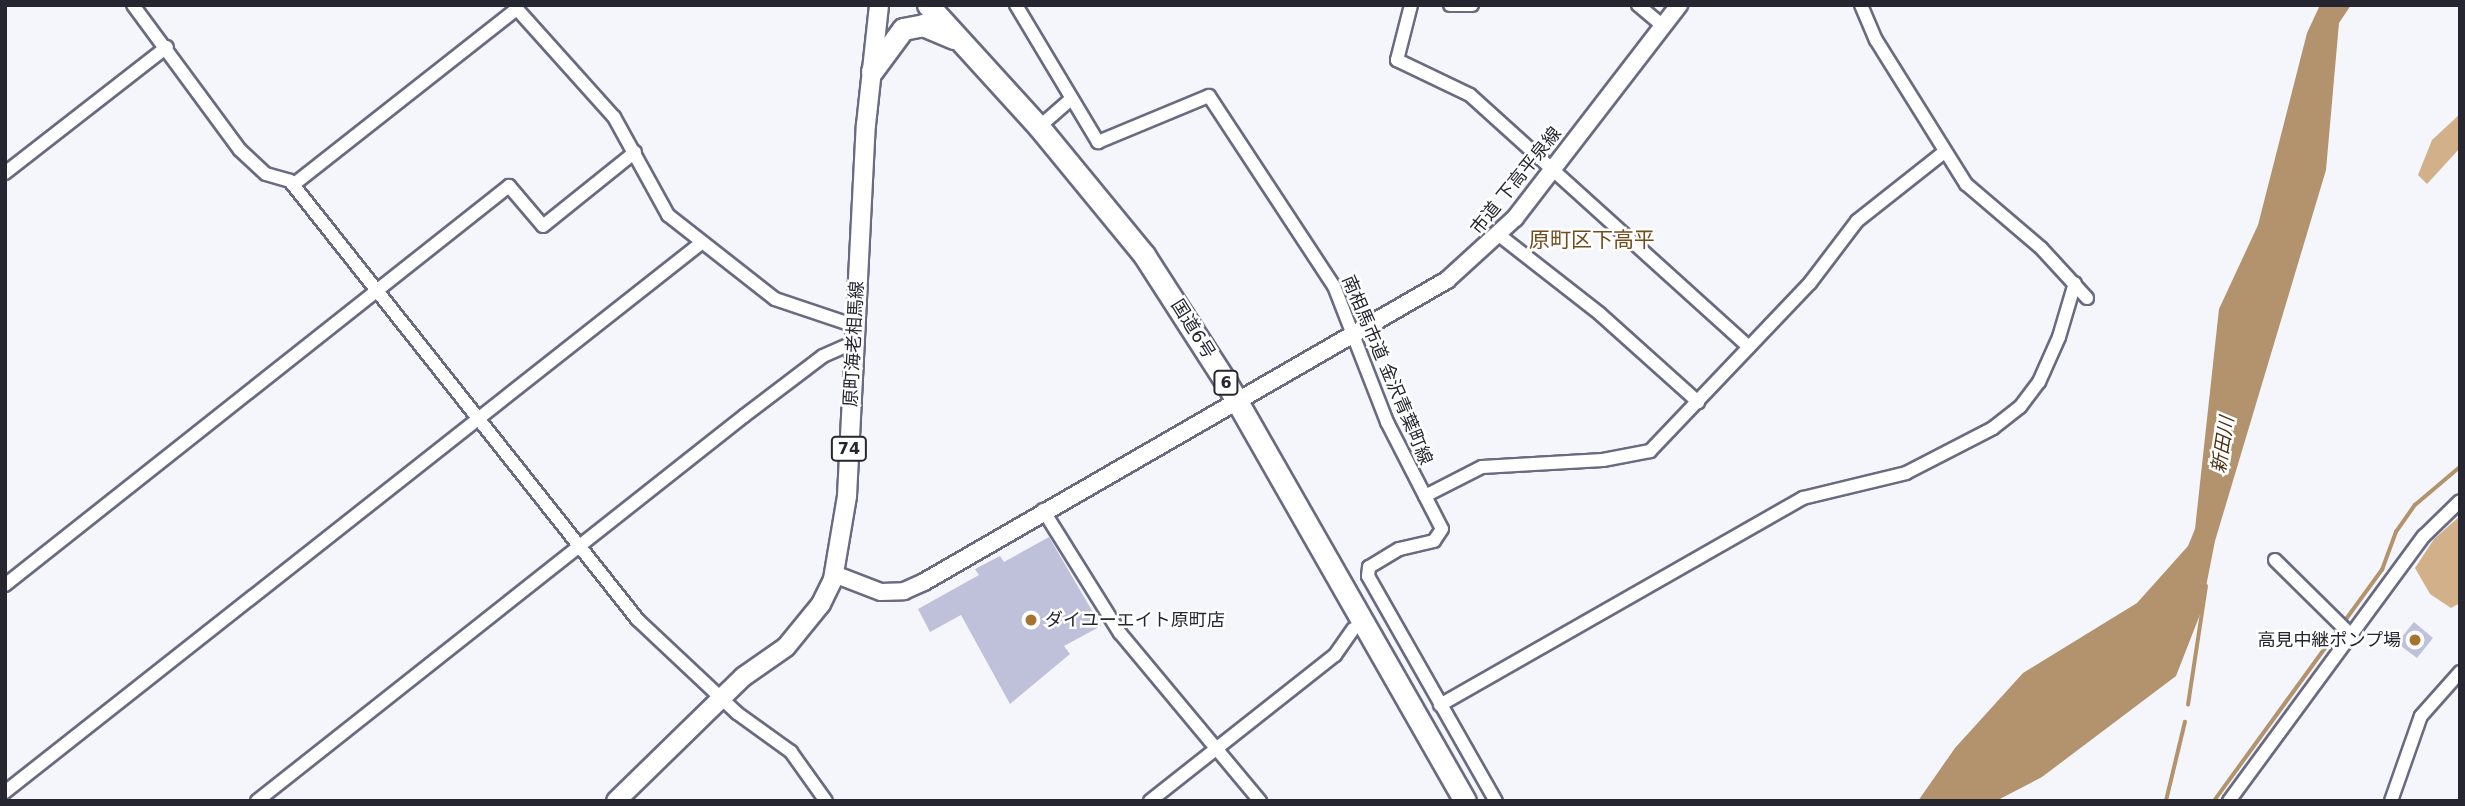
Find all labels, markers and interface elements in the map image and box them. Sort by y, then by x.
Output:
street label: 市道 下高平泉線 [1466,123,1566,239]
district label: 原町区下高平 [1529,227,1655,253]
street label: 南相馬市道 金沢青葉町線 [1337,272,1437,468]
street label: 原町海老相馬線 [840,281,868,407]
street label: 国道6号 [1166,296,1220,362]
road number: 6 [1212,370,1240,396]
water label: 新田川 [2207,415,2239,475]
road number: 74 [830,436,868,462]
place label: ダイユーエイト原町店 [1045,609,1225,631]
marker: ダイユーエイト原町店 [1023,612,1039,628]
place label: 高見中継ポンプ場 [2257,629,2401,651]
marker: 高見中継ポンプ場 [2407,632,2423,648]

